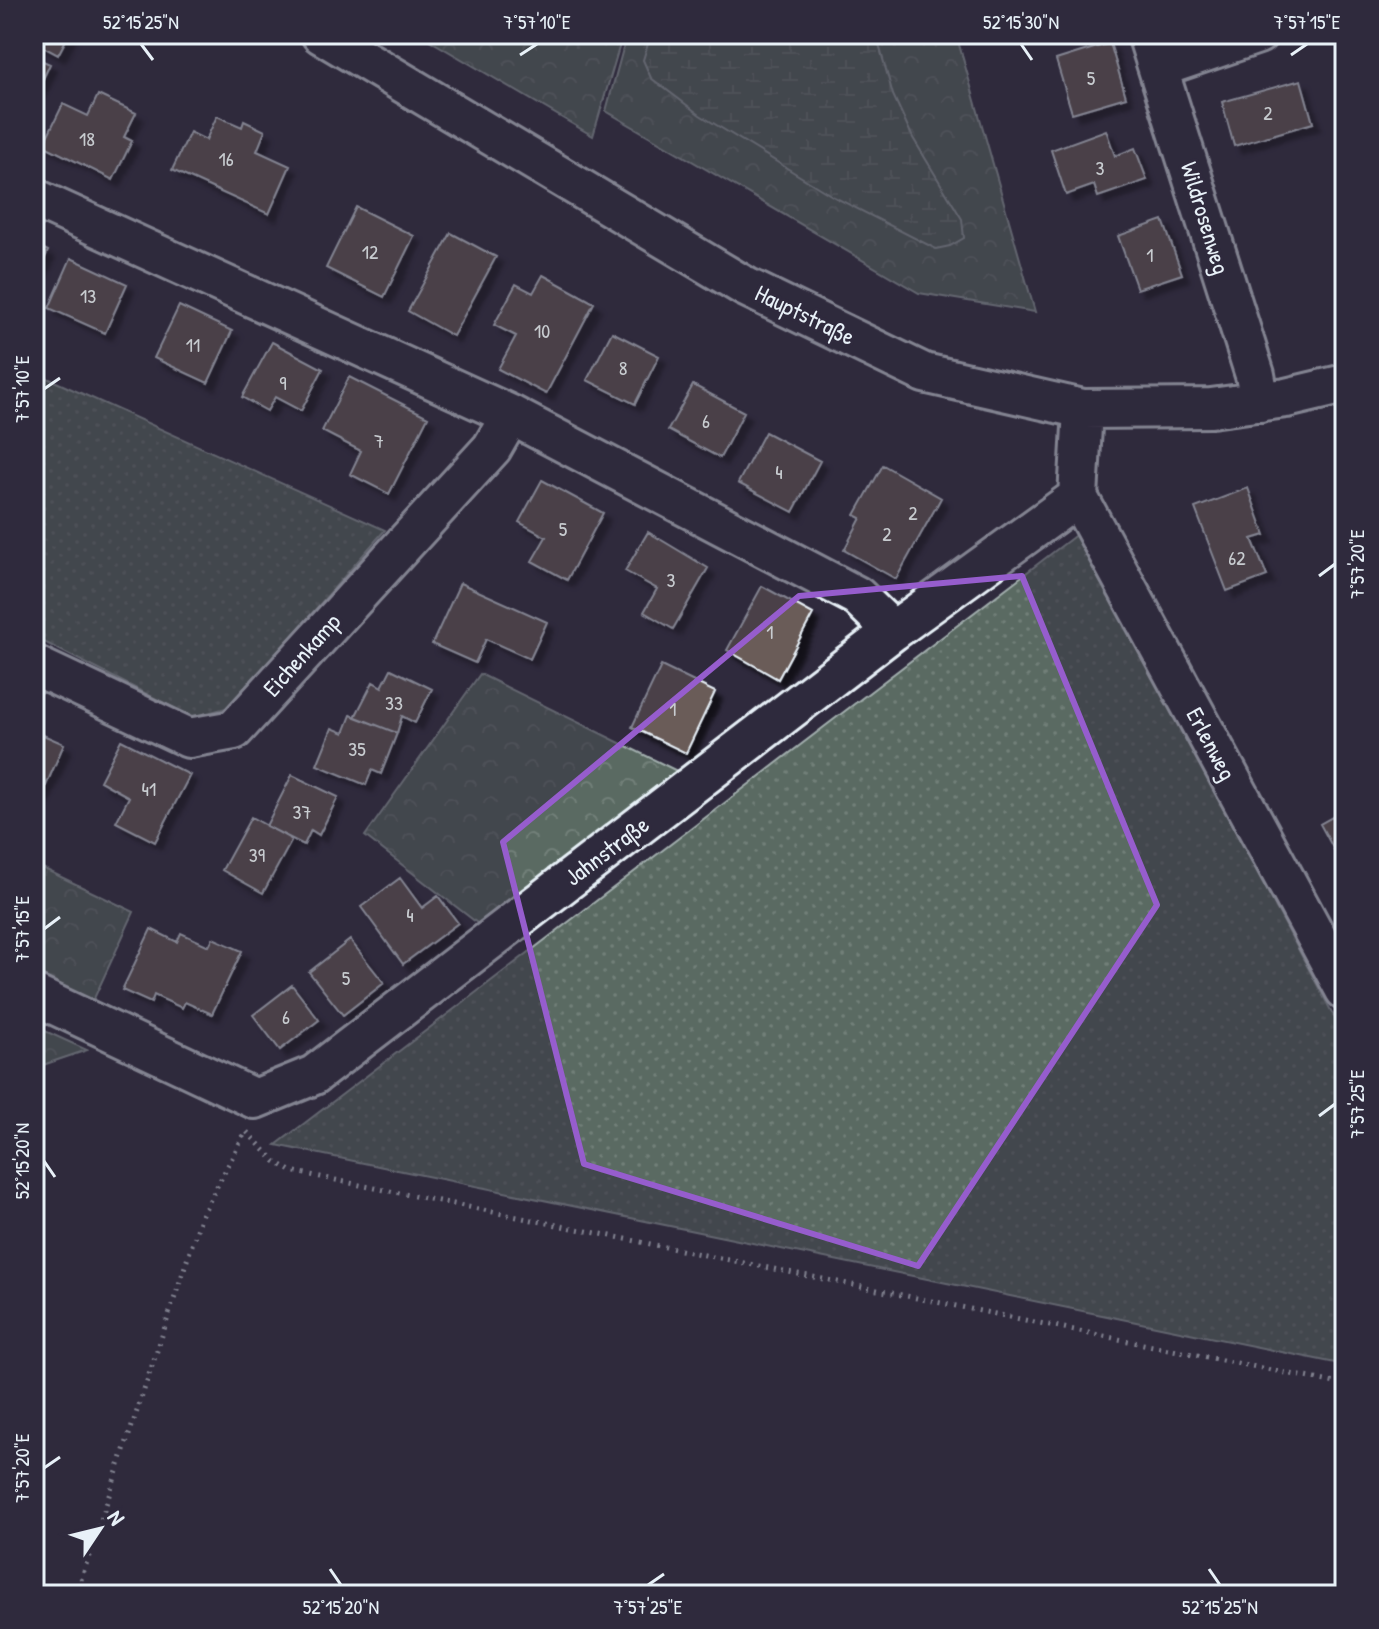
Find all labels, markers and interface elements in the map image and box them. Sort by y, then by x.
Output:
text: 52°15'25"N [103,8,179,35]
text: 7°57'10"E [503,8,571,35]
text: 52°15'30"N [983,8,1059,35]
text: 7°57'15"E [1274,8,1341,35]
house number: 5 [1087,64,1096,91]
house number: 2 [1263,99,1273,126]
house number: 18 [79,125,95,152]
house number: 16 [218,145,234,172]
house number: 3 [1096,154,1105,181]
street label: Wildrosenweg [1174,158,1238,278]
house number: 12 [362,238,379,265]
house number: 1 [1146,241,1154,268]
street label: Hauptstraße [750,276,861,352]
house number: 13 [80,282,96,309]
house number: 10 [534,317,550,344]
house number: 11 [186,331,200,358]
house number: 8 [619,354,627,381]
text: 7°57'10"E [8,355,35,423]
house number: 9 [279,369,287,396]
house number: 6 [702,407,710,434]
house number: 7 [374,427,384,454]
house number: 4 [775,458,783,485]
house number: 2 [908,499,918,526]
house number: 5 [559,515,568,542]
house number: 2 [882,520,892,547]
text: 7°57'20"E [1343,529,1370,599]
house number: 62 [1228,544,1246,571]
house number: 3 [667,566,676,593]
street label: Eichenkamp [255,606,347,703]
house number: 1 [766,618,774,645]
house number: 33 [385,689,403,716]
house number: 1 [669,695,677,722]
street label: Erlenweg [1179,702,1244,785]
house number: 35 [348,735,366,762]
house number: 41 [142,775,156,802]
house number: 37 [293,798,312,825]
street label: Jahnstraße [558,808,655,892]
house number: 39 [249,841,265,868]
text: 7°57'15"E [8,895,35,962]
house number: 4 [406,901,414,928]
house number: 5 [342,964,351,991]
house number: 6 [282,1003,290,1030]
text: 7°57'25"E [1343,1069,1370,1138]
text: 52°15'20"N [8,1123,35,1199]
text: 7°57'20"E [8,1433,35,1503]
north arrow [60,1489,140,1569]
text: N [101,1504,132,1531]
text: 52°15'20"N [303,1593,379,1620]
text: 7°57'25"E [614,1593,683,1620]
text: 52°15'25"N [1182,1593,1258,1620]

